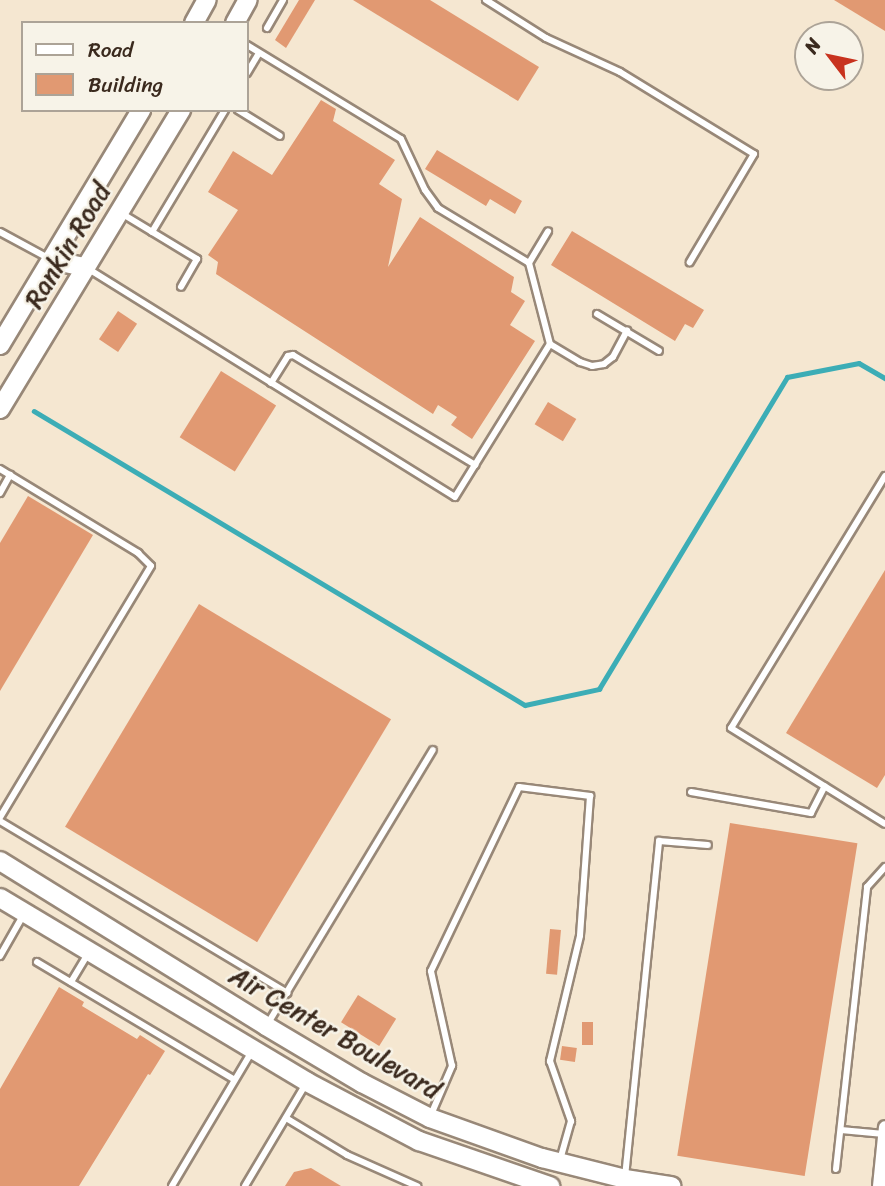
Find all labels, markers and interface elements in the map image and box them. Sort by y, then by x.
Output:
legend [21,21,248,112]
north arrow [794,21,864,91]
text: Road [88,31,133,69]
text: N [795,31,830,60]
text: Building [88,66,163,104]
street label: Rankin Road [18,178,118,314]
street label: Air Center Boulevard [223,959,447,1107]

